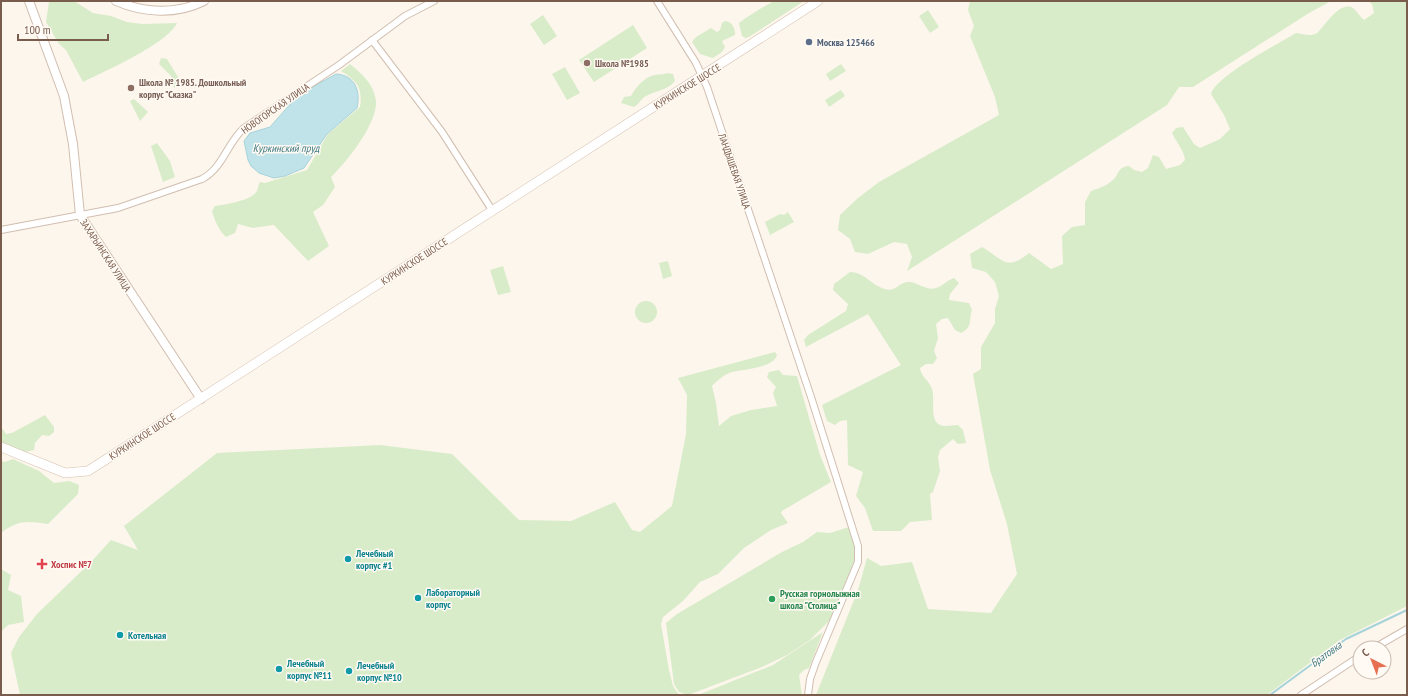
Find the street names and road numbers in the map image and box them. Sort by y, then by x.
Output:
street label: КУРКИНСКОЕ ШОССЕ [651,61,723,112]
street label: НОВОГОРСКАЯ УЛИЦА [239,80,312,137]
street label: ЛАНДЫШЕВАЯ УЛИЦА [715,131,754,211]
street label: ЗАХАРЬИНСКАЯ УЛИЦА [77,216,134,294]
street label: КУРКИНСКОЕ ШОССЕ [379,235,450,288]
street label: КУРКИНСКОЕ ШОССЕ [107,410,178,463]

